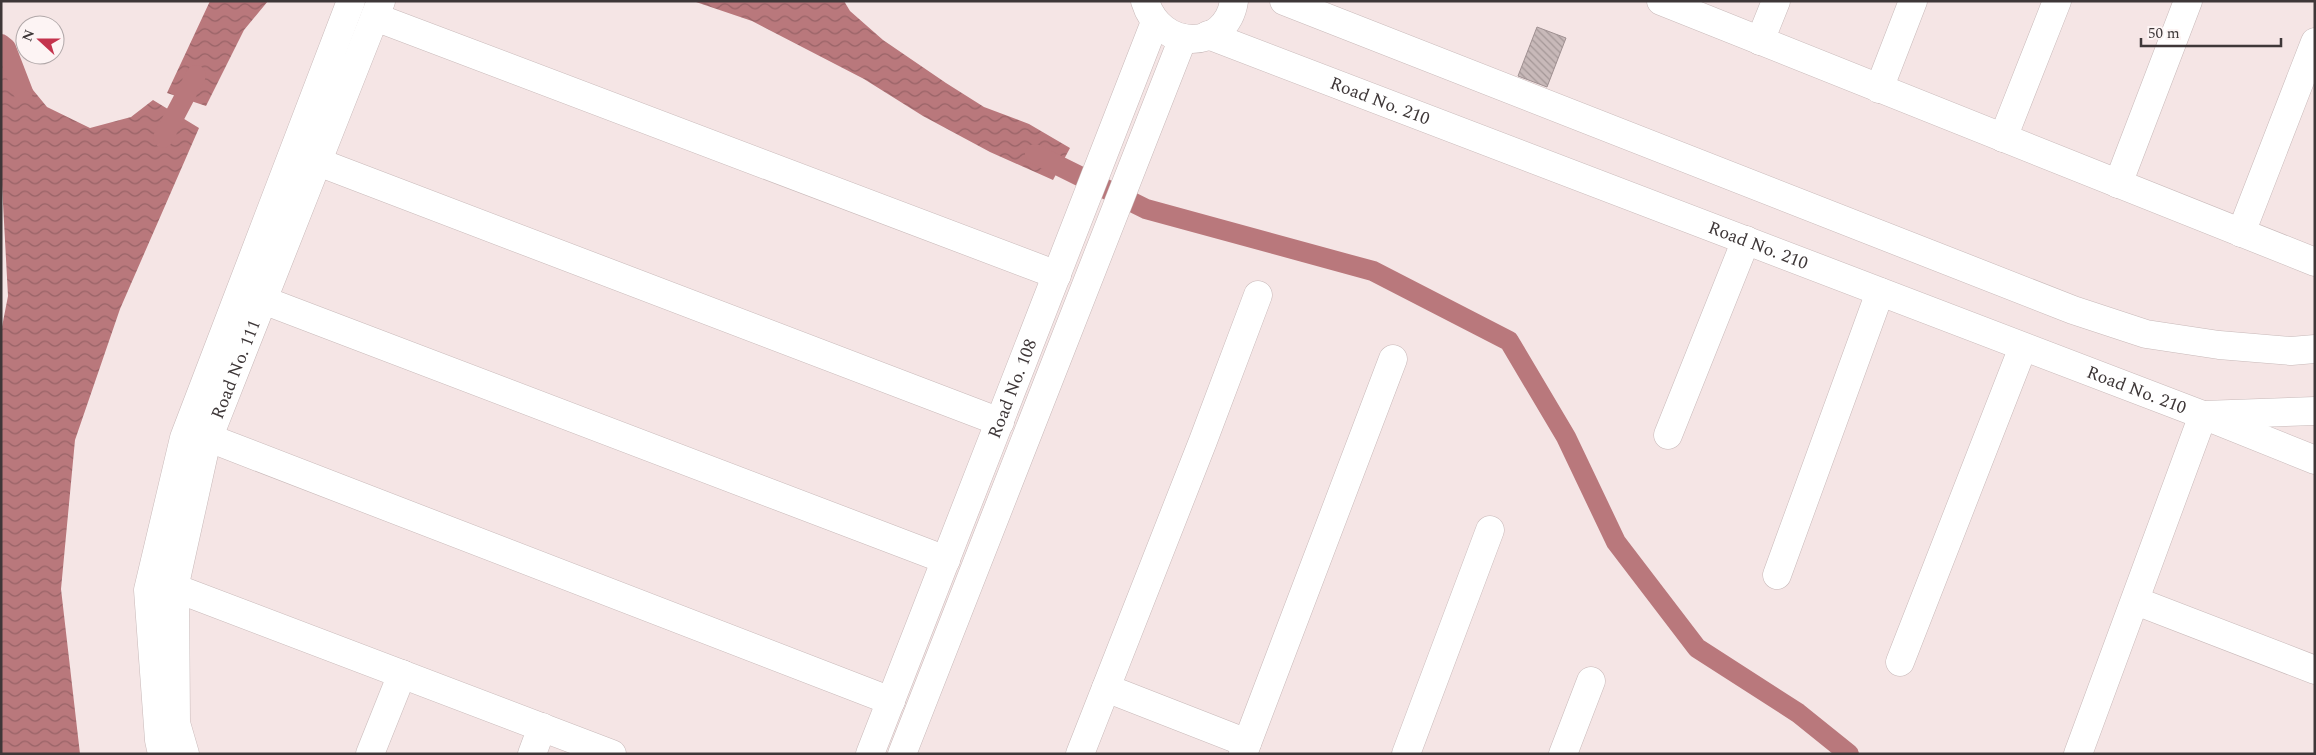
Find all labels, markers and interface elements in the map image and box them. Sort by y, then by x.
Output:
north arrow [15,15,65,65]
scale bar [2141,15,2281,47]
text: 50 m [2148,22,2180,45]
text: N [16,26,40,45]
street label: Road No. 210 [1326,70,1434,132]
street label: Road No. 210 [1704,214,1812,277]
street label: Road No. 111 [204,316,268,423]
street label: Road No. 108 [981,335,1044,443]
street label: Road No. 210 [2083,359,2190,421]

